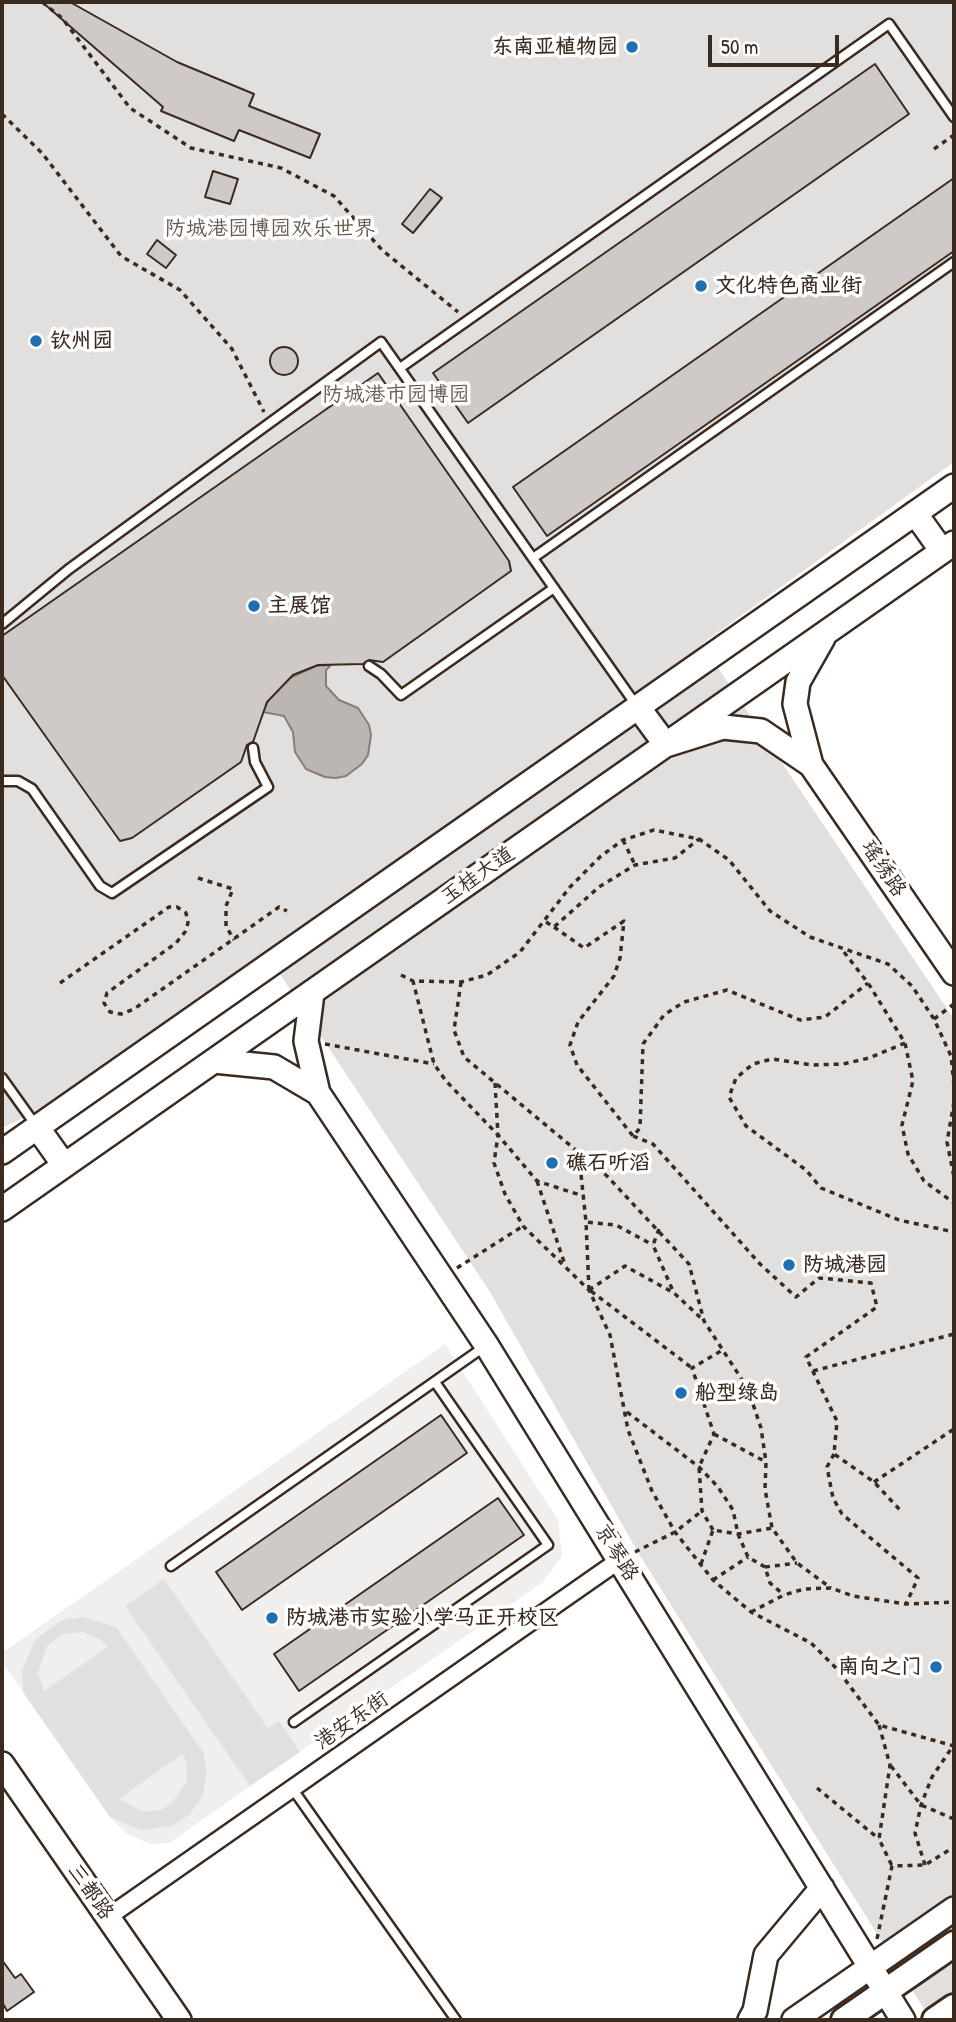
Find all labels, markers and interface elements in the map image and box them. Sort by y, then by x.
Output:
scale bar [711,21,842,65]
text: 50 m [721,32,758,61]
place label: 东南亚植物园 [492,34,618,60]
marker: 东南亚植物园 [624,39,640,55]
park label: 防城港园博园欢乐世界 [165,216,375,242]
place label: 文化特色商业街 [715,273,862,299]
marker: 文化特色商业街 [693,278,709,294]
place label: 钦州园 [50,328,113,354]
marker: 钦州园 [28,333,44,349]
park label: 防城港市园博园 [323,382,469,408]
place label: 主展馆 [268,593,331,619]
marker: 主展馆 [246,598,262,614]
street label: 瑶绣路 [855,836,911,902]
street label: 玉桂大道 [436,842,520,910]
place label: 礁石听滔 [566,1150,650,1176]
marker: 礁石听滔 [544,1155,560,1171]
place label: 防城港园 [803,1252,887,1278]
marker: 防城港园 [781,1257,797,1273]
place label: 船型绿岛 [695,1380,779,1406]
marker: 船型绿岛 [673,1385,689,1401]
street label: 京琴路 [589,1520,643,1586]
place label: 防城港市实验小学马正开校区 [286,1605,559,1631]
marker: 防城港市实验小学马正开校区 [264,1610,280,1626]
place label: 南向之门 [838,1654,922,1680]
marker: 南向之门 [928,1659,944,1675]
street label: 港安东街 [310,1687,394,1755]
street label: 三都路 [62,1859,118,1925]

